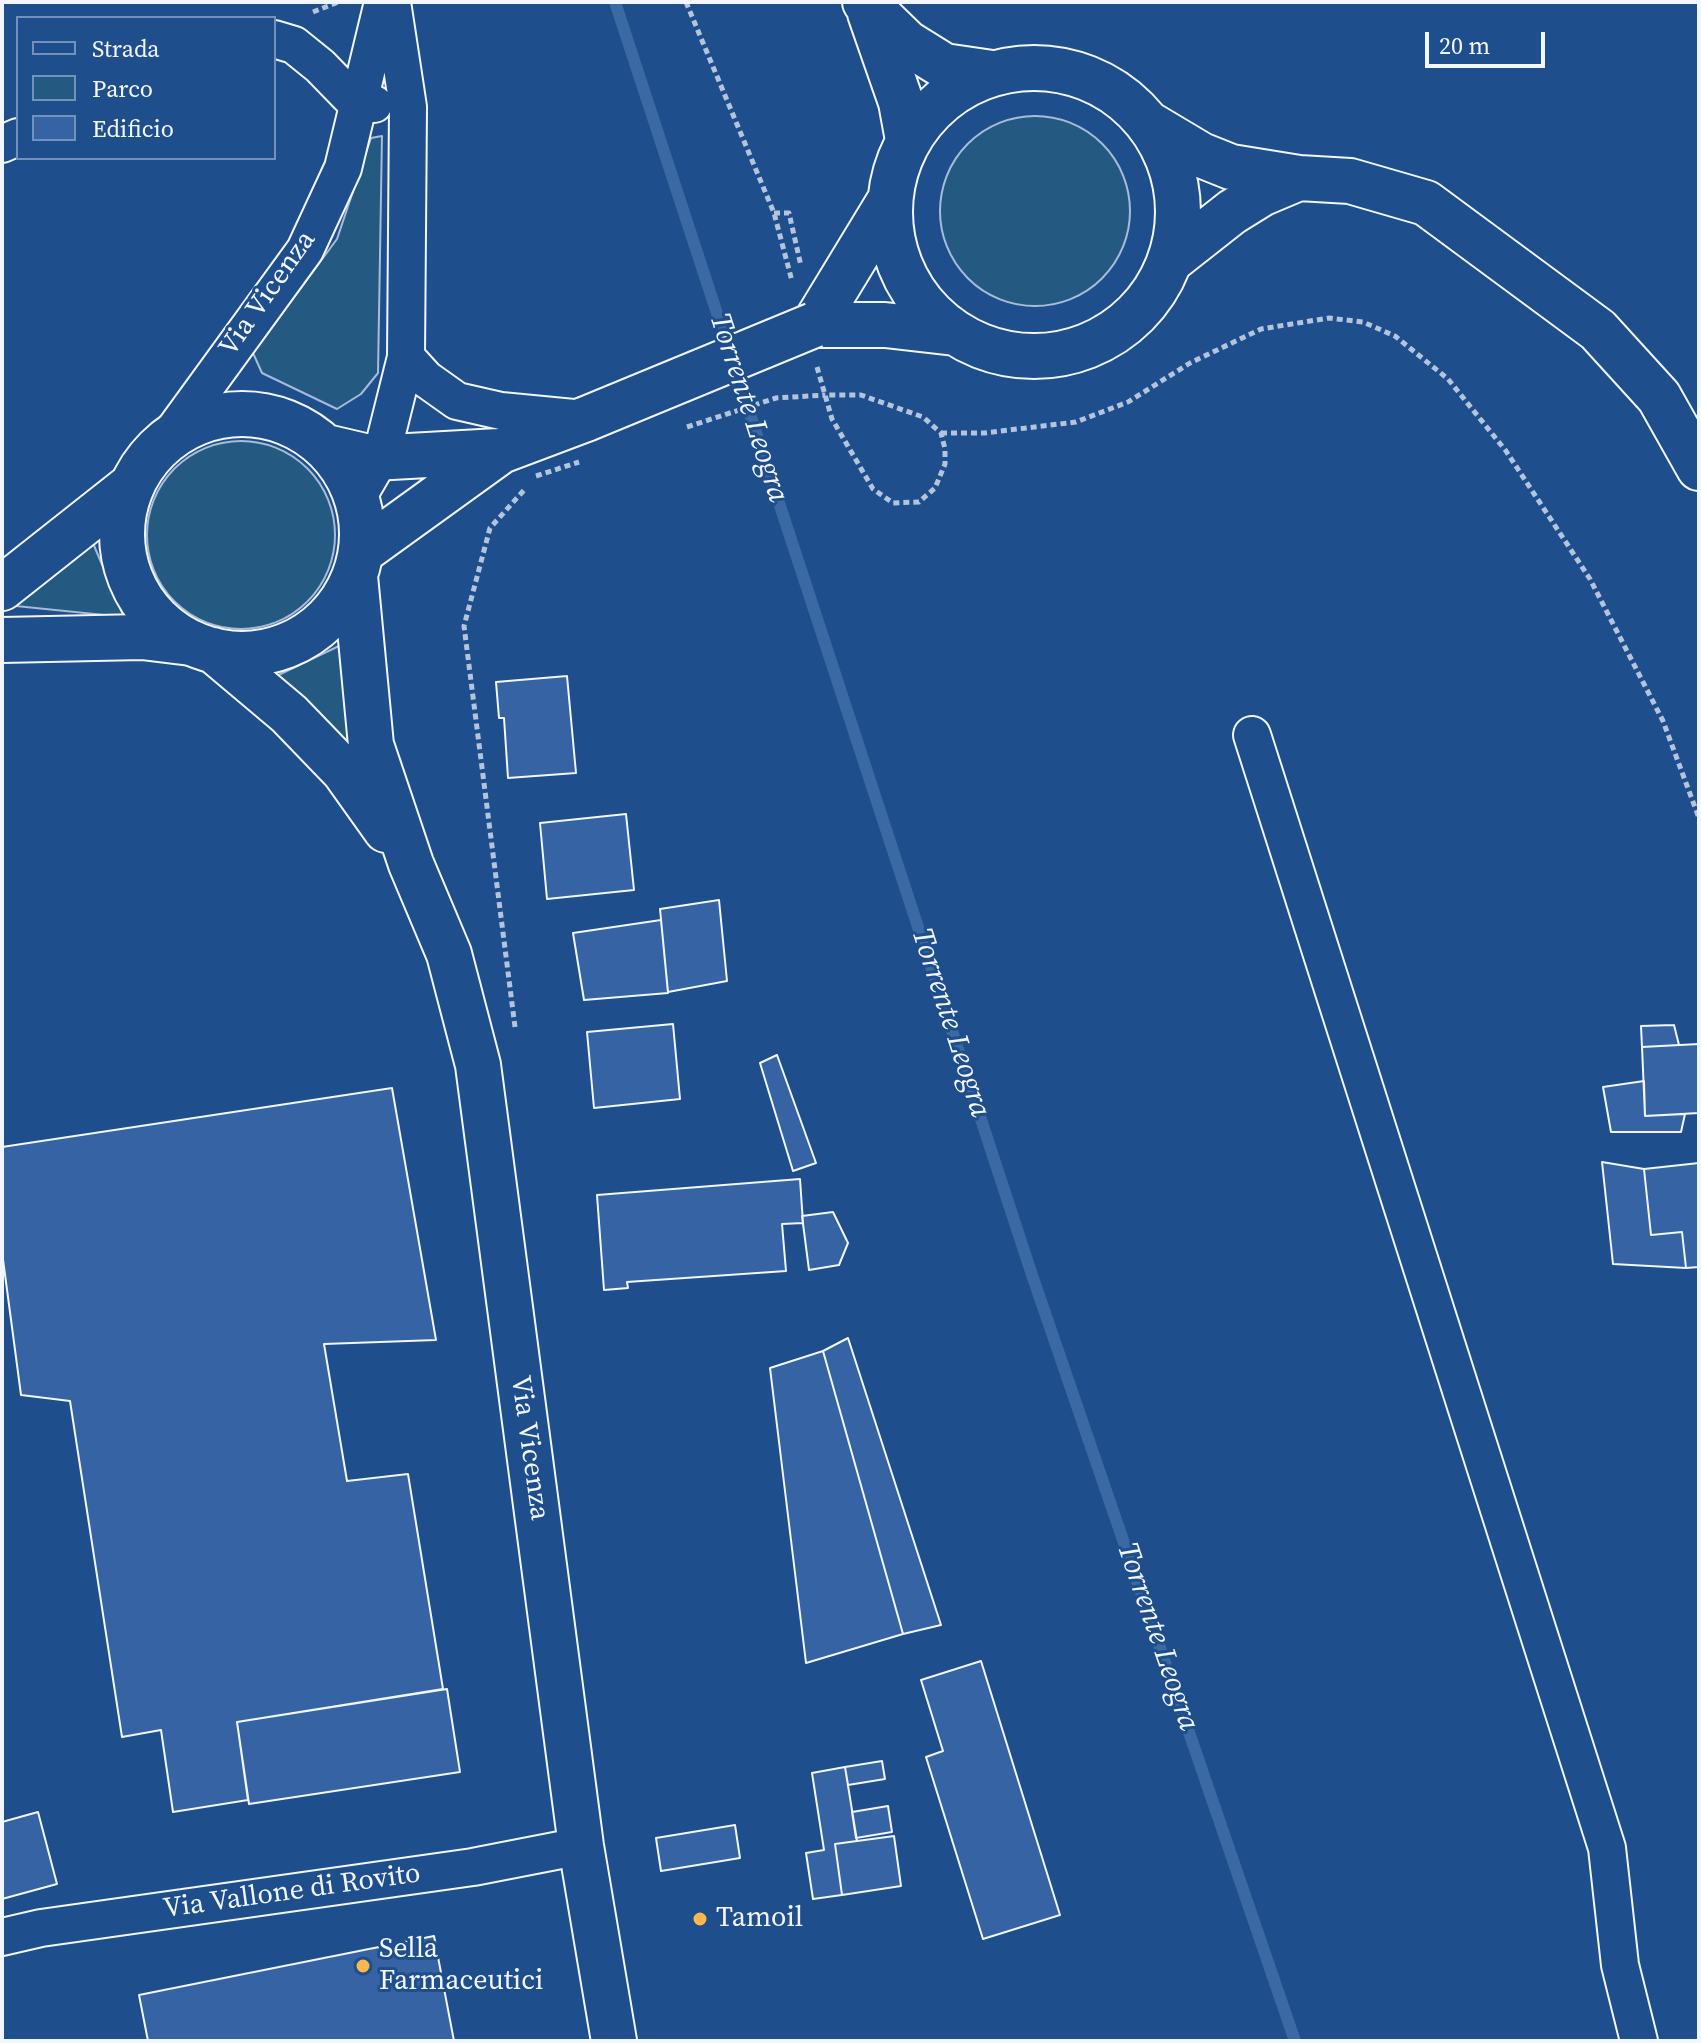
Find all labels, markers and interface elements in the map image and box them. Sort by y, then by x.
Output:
legend [16,16,276,160]
scale bar [1429,16,1549,66]
text: 20 m [1439,29,1490,62]
text: Strada [92,32,160,65]
text: Parco [92,72,153,105]
text: Edificio [92,112,174,145]
street label: Via Vicenza [213,225,323,363]
water label: Torrente Leogra [701,309,795,507]
water label: Torrente Leogra [903,924,997,1122]
street label: Via Vicenza [502,1374,556,1522]
water label: Torrente Leogra [1108,1538,1206,1736]
street label: Via Vallone di Rovito [161,1857,423,1927]
place label: Tamoil [716,1902,803,1936]
marker: Tamoil [691,1910,709,1928]
place label: Sella Farmaceutici [379,1933,543,1999]
marker: Sella Farmaceutici [354,1957,372,1975]

